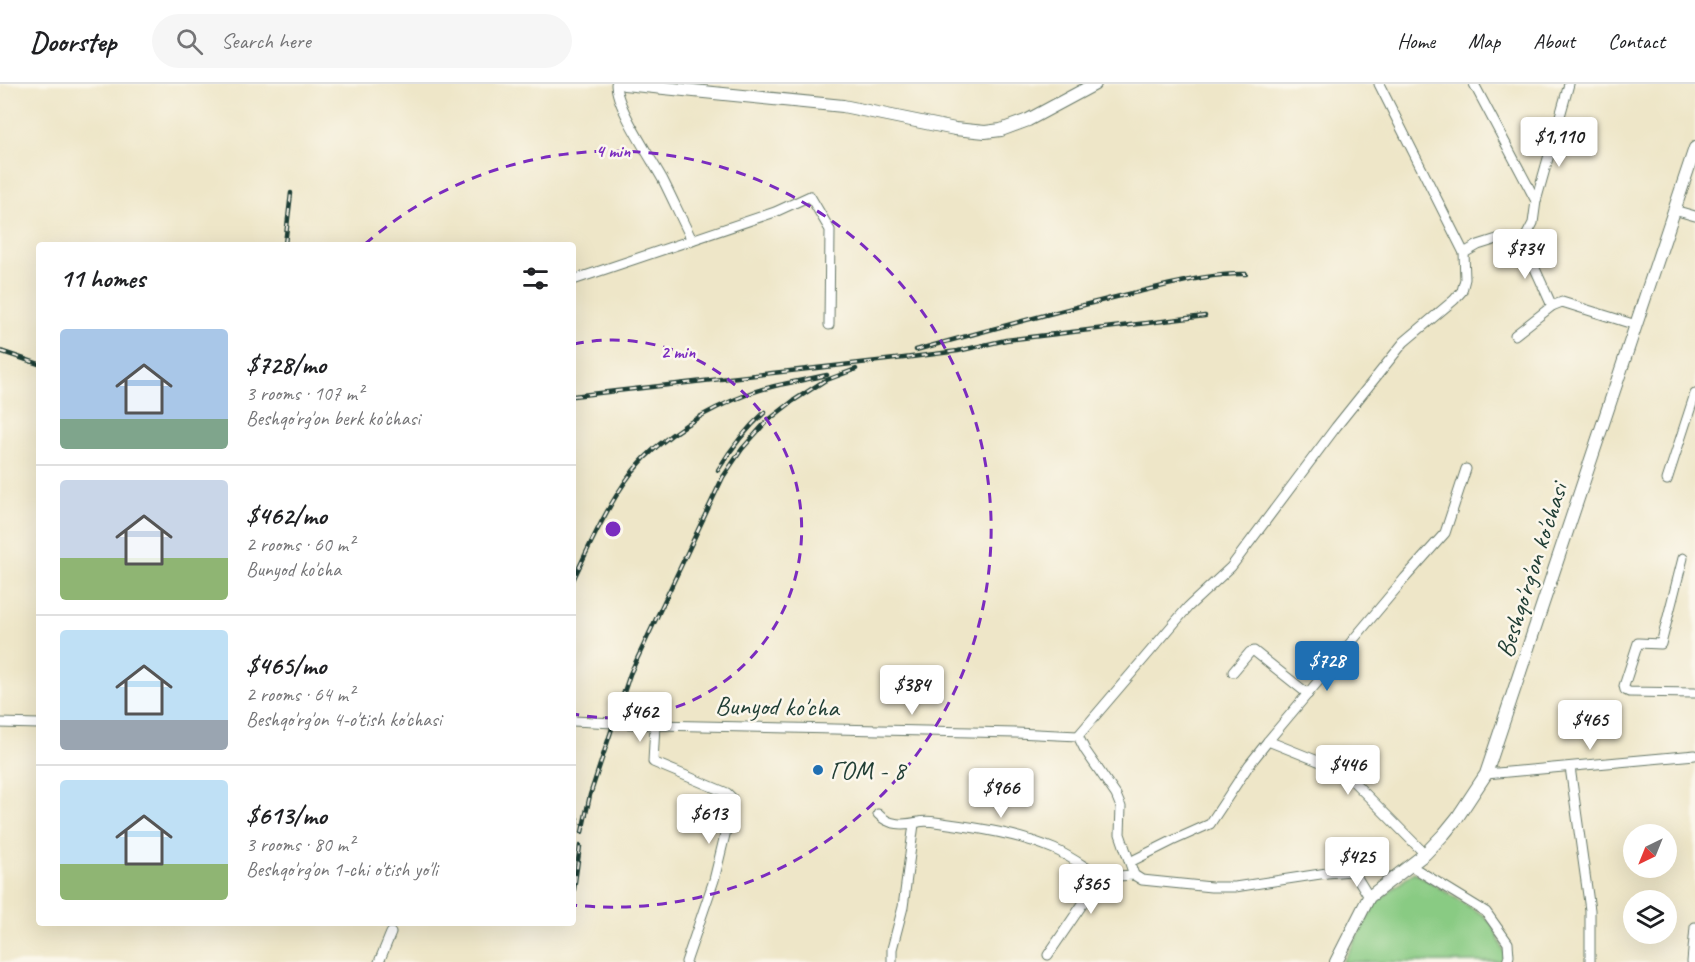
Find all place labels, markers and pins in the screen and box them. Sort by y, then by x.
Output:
pin: $1,110 [1510,117,1608,168]
pin: $734 [1489,229,1561,280]
centre of rings [603,519,623,539]
pin: $728 [1291,641,1363,692]
pin: $384 [876,665,948,716]
pin: $462 [604,692,676,743]
pin: $465 [1554,700,1626,751]
pin: $446 [1312,745,1384,796]
place label: ГОМ - 8 [830,754,908,787]
marker: ГОМ - 8 [811,763,825,777]
pin: $966 [965,768,1037,819]
pin: $613 [673,794,745,845]
pin: $425 [1321,837,1393,888]
pin: $365 [1055,864,1127,915]

